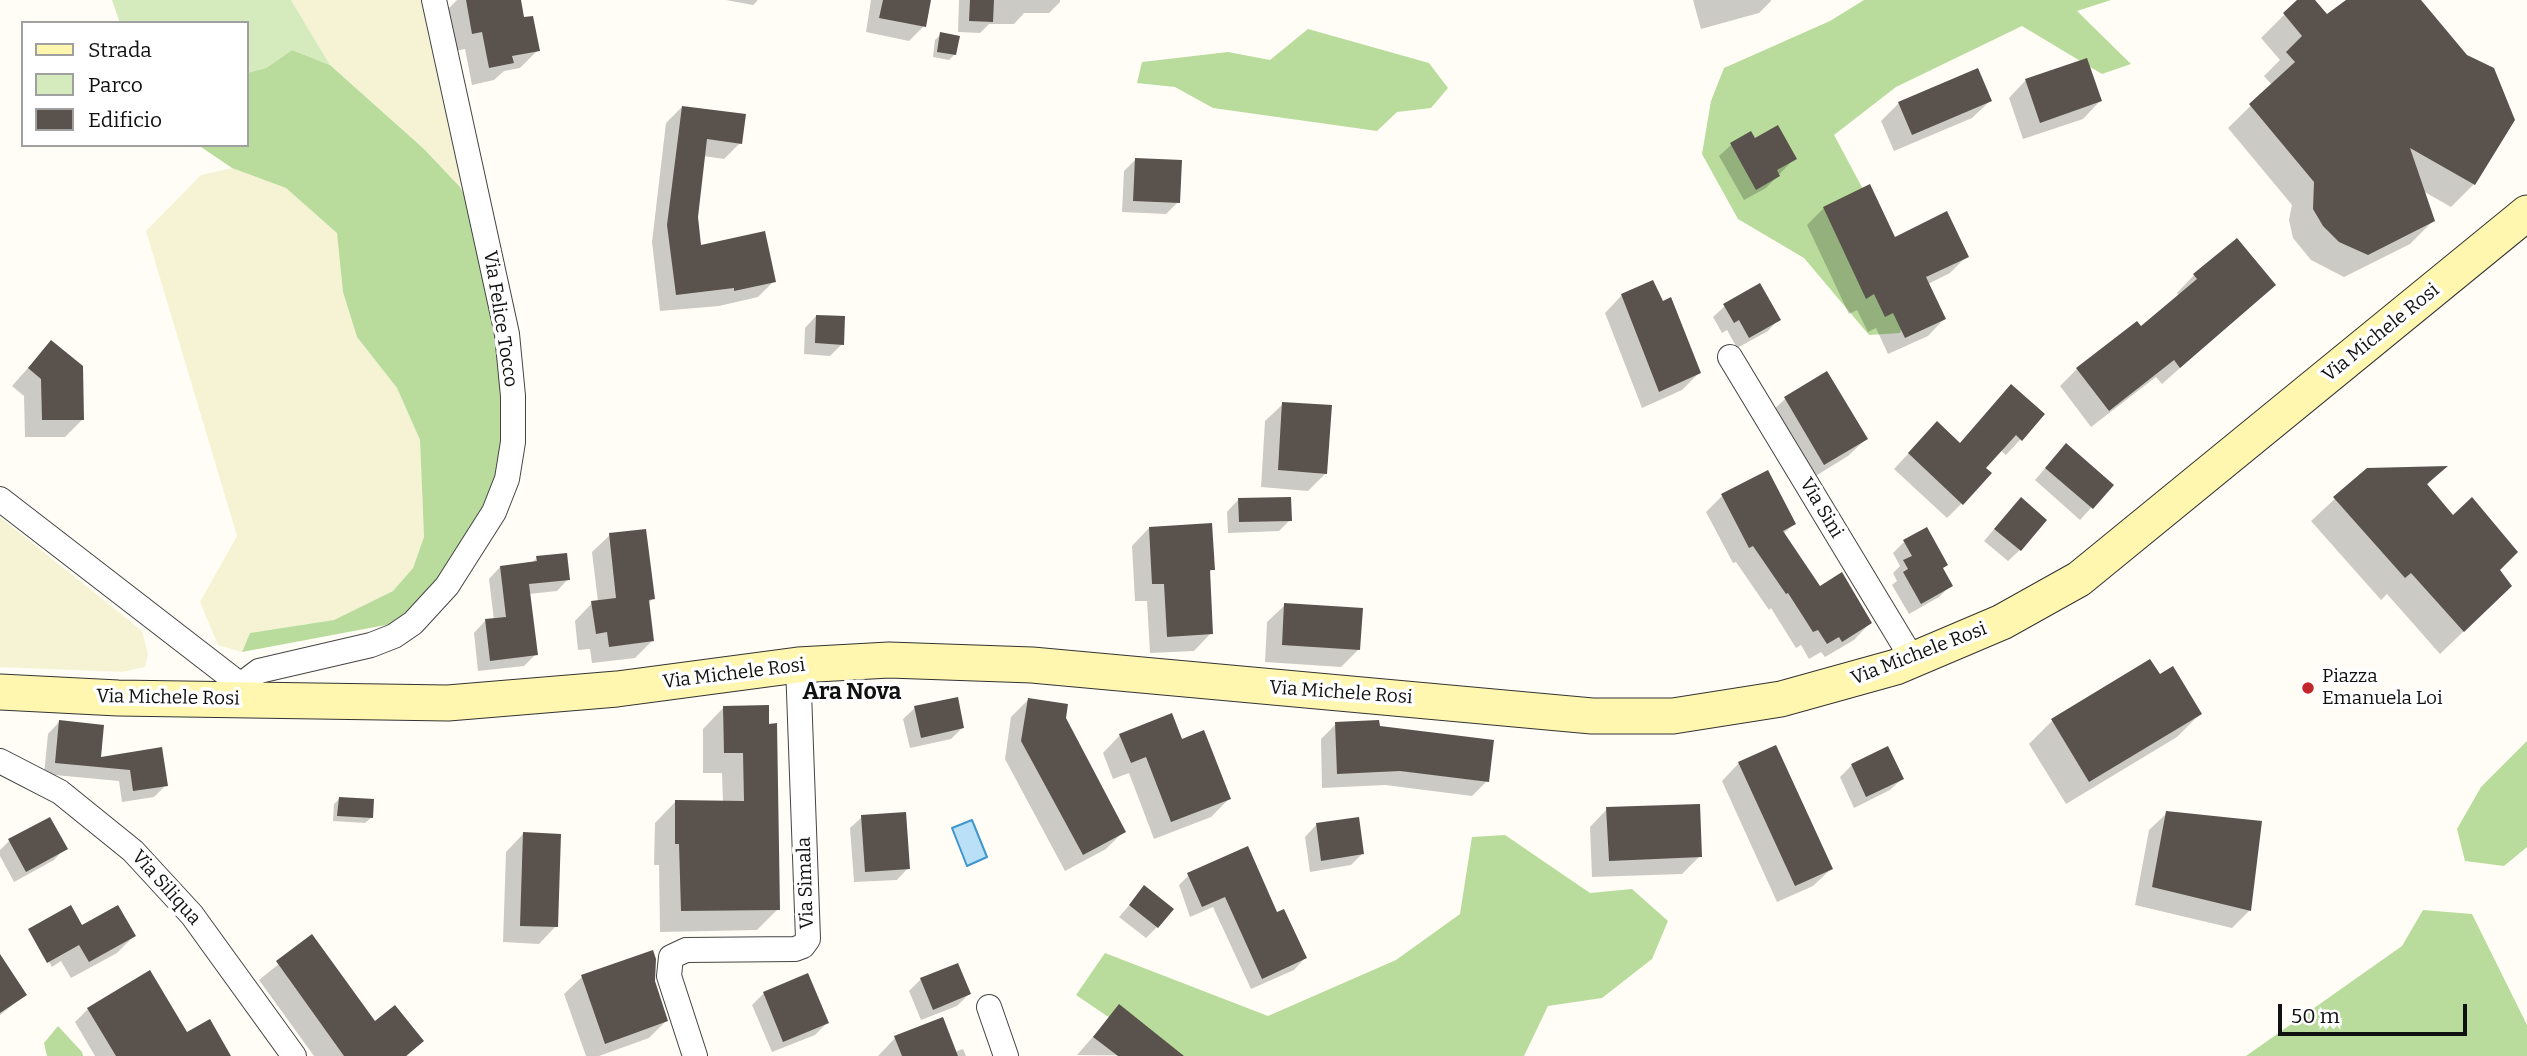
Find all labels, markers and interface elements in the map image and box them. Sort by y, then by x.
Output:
legend [21,21,248,147]
text: Strada [88,37,152,63]
text: Parco [88,72,143,98]
text: Edificio [88,107,162,133]
street label: Via Felice Tocco [478,249,522,389]
street label: Via Michele Rosi [2318,279,2444,387]
street label: Via Sini [1794,474,1848,542]
street label: Via Michele Rosi [1848,618,1990,690]
street label: Via Michele Rosi [661,654,807,694]
place label: Piazza Emanuela Loi [2322,666,2443,710]
street label: Via Michele Rosi [1269,677,1413,709]
district label: Ara Nova [803,679,901,707]
marker: Piazza Emanuela Loi [2300,680,2316,696]
street label: Via Michele Rosi [96,685,240,711]
street label: Via Simala [793,836,819,930]
street label: Via Siliqua [127,846,205,930]
scale bar [2282,990,2471,1034]
text: 50 m [2291,1003,2340,1029]

